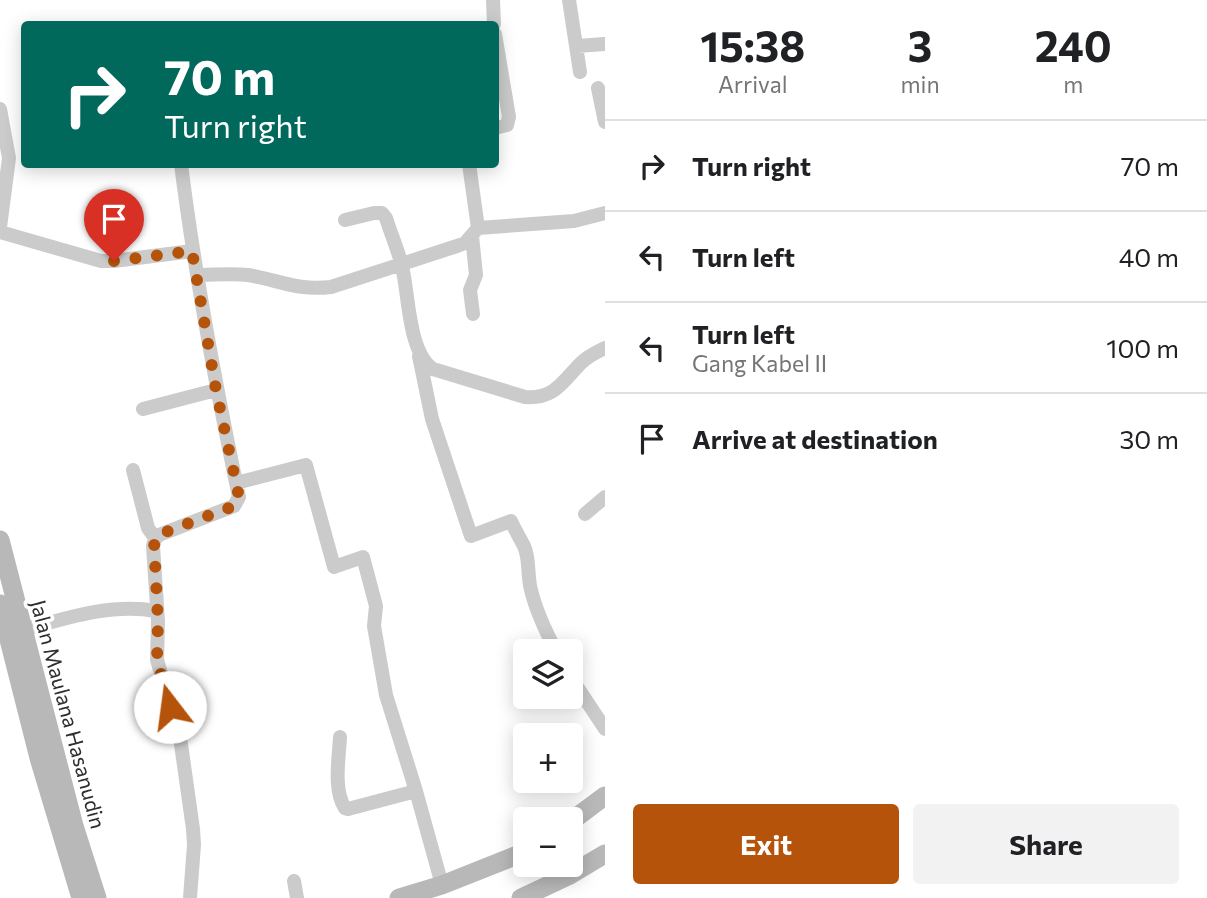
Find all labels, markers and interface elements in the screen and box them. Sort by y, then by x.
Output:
text: 15:38 [700,19,805,71]
text: 3 [908,19,932,71]
text: 240 [1035,19,1112,71]
text: 70 m [164,45,275,105]
icon: right [49,49,140,140]
text: Arrival [718,70,788,98]
text: min [900,70,940,98]
text: m [1063,70,1083,98]
text: Turn right [164,105,307,145]
icon: right [633,147,671,185]
text: Turn right [692,150,811,181]
text: 70 m [1121,150,1179,181]
pin [84,189,144,261]
icon: arrive [95,200,133,238]
icon: left [633,238,671,276]
text: Turn left [692,241,795,272]
text: 40 m [1119,241,1179,272]
text: Turn left [692,318,795,349]
icon: left [633,329,671,367]
text: 100 m [1106,332,1179,363]
text: Gang Kabel II [692,349,827,377]
icon: arrive [633,420,671,458]
text: Arrive at destination [692,423,938,454]
text: 30 m [1120,423,1179,454]
street label: Jalan Maulana Hasanudin [26,597,112,831]
map controls [513,639,583,877]
button: layers [513,639,583,709]
position arrow [133,670,207,744]
button: + [513,723,583,793]
button: Exit [633,804,899,884]
button: Share [913,804,1179,884]
button: − [513,807,583,877]

